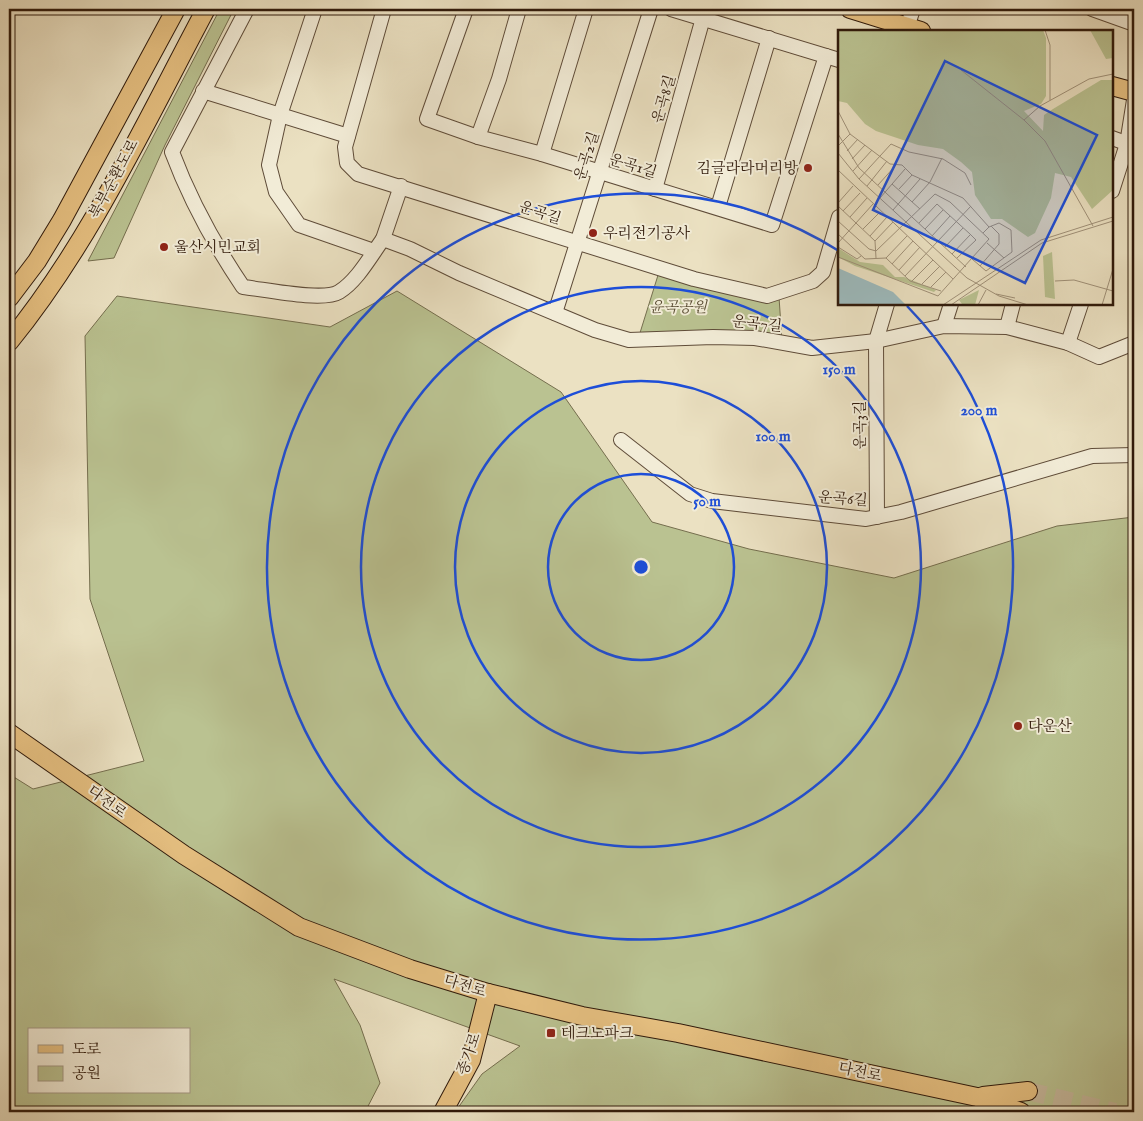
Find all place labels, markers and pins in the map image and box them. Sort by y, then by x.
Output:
place label: 김글라라머리방 [697,159,799,178]
marker: 김글라라머리방 [802,162,814,174]
place label: 우리전기공사 [603,224,690,243]
marker: 우리전기공사 [587,227,599,239]
place label: 울산시민교회 [174,238,261,257]
marker: 울산시민교회 [158,241,170,253]
centre of rings [632,558,650,576]
place label: 다운산 [1028,717,1072,736]
marker: 다운산 [1012,720,1024,732]
place label: 테크노파크 [561,1024,634,1043]
marker: 테크노파크 [545,1027,557,1039]

